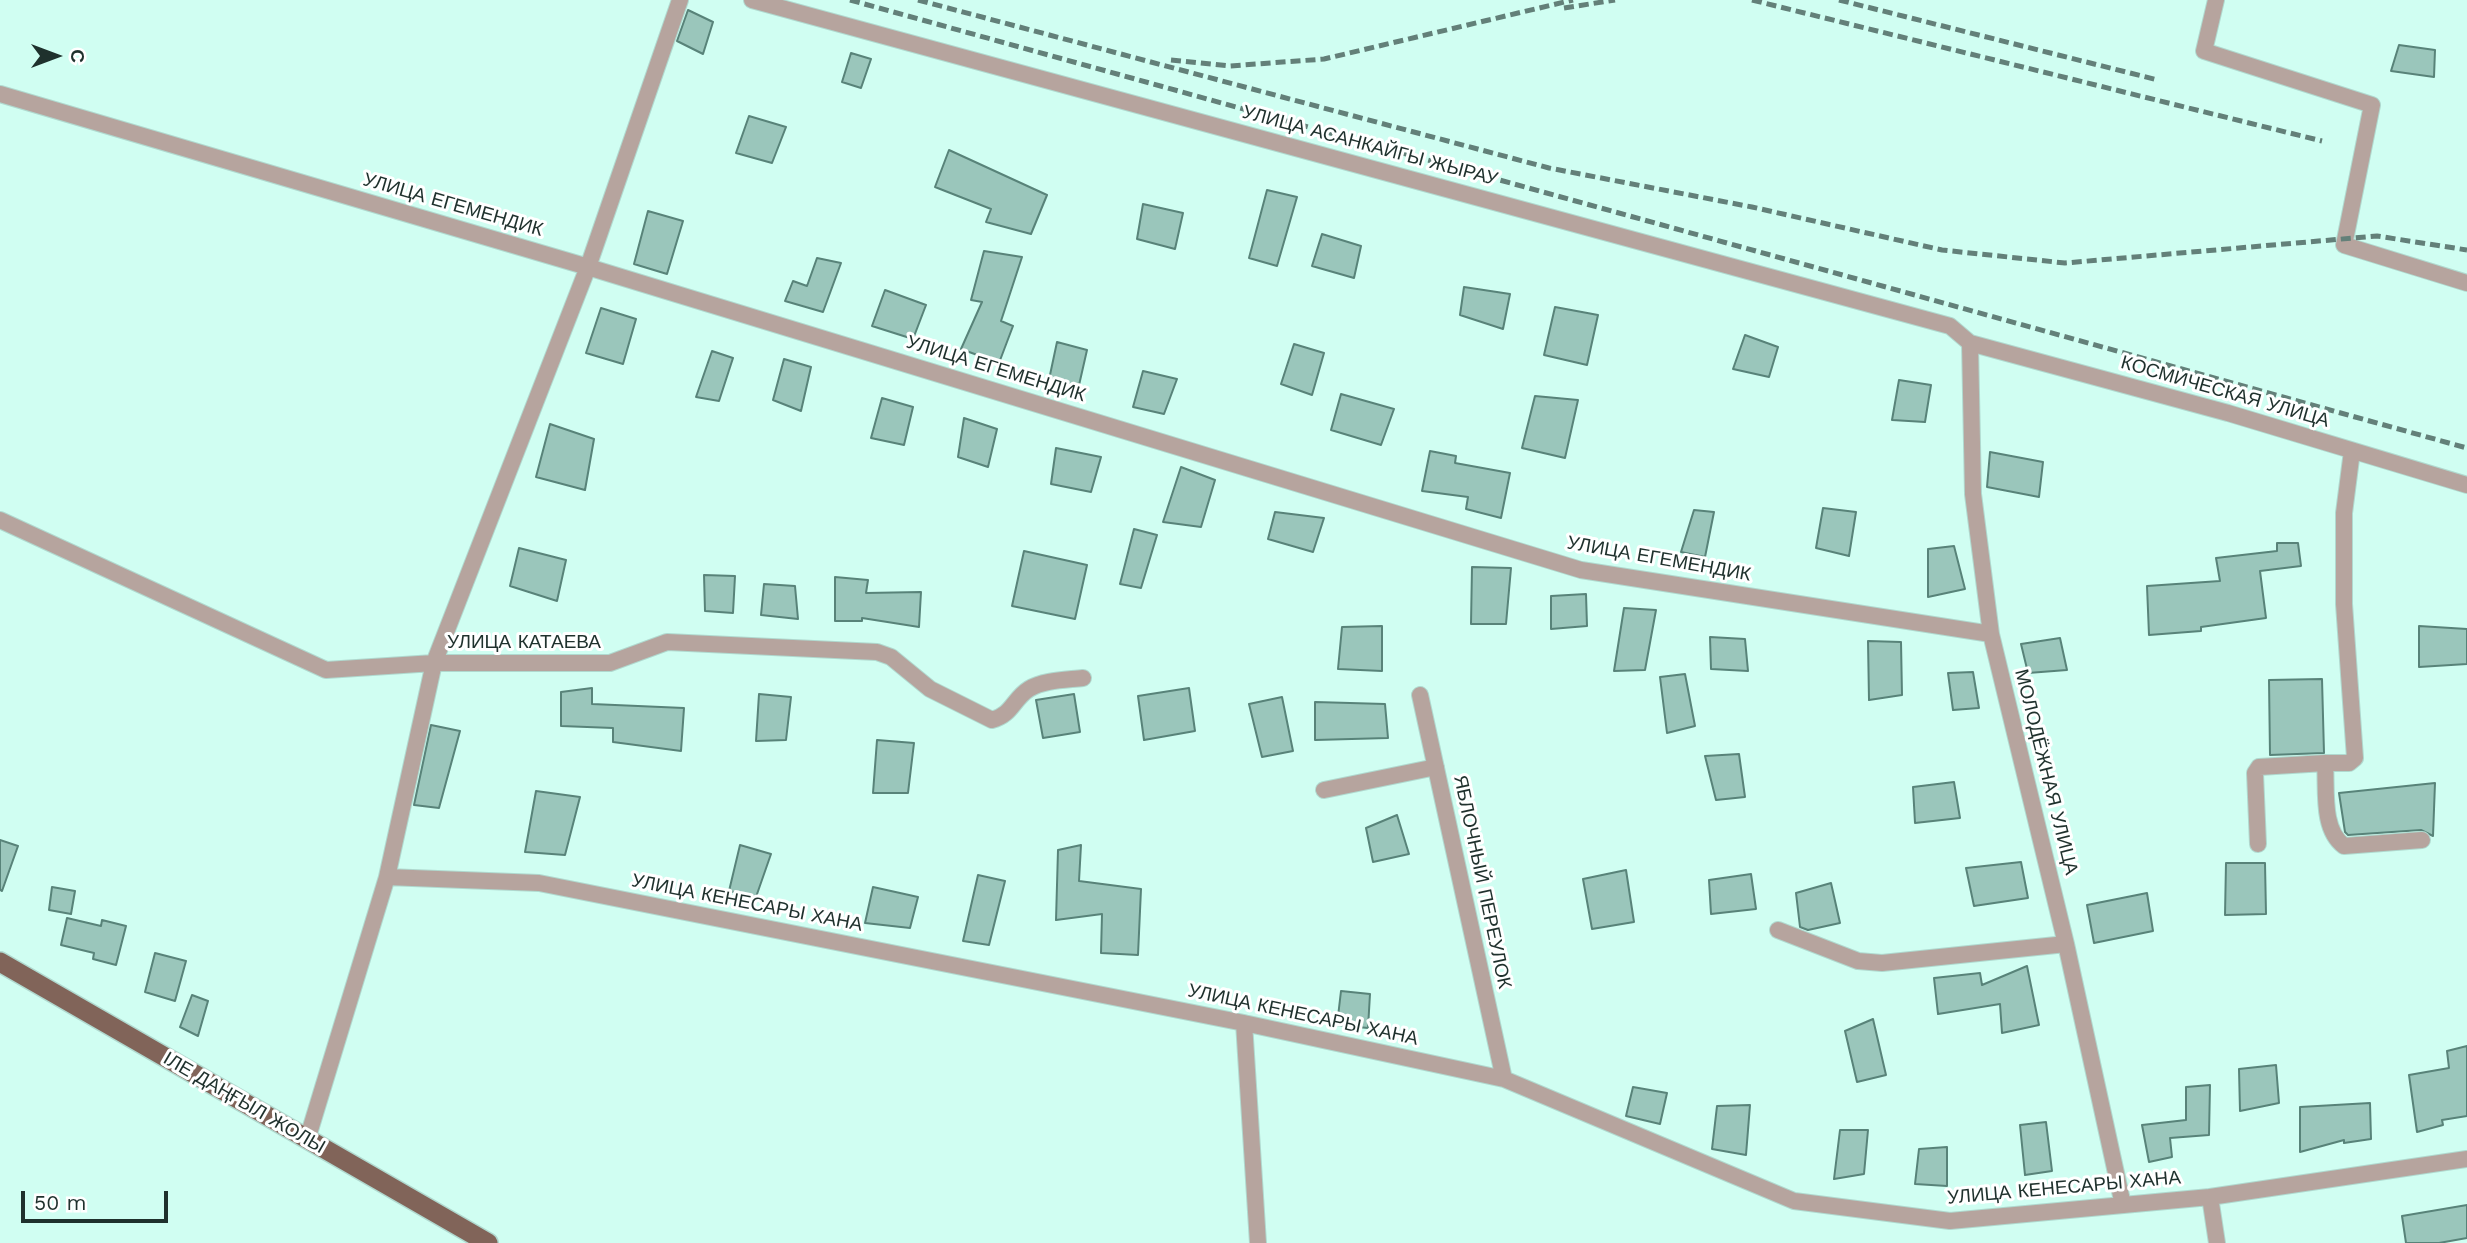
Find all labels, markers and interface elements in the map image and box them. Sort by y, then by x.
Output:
north arrow [21,21,91,91]
text: С [66,49,89,63]
street label: УЛИЦА АСАНКАЙГЫ ЖЫРАУ [1240,101,1500,191]
street label: УЛИЦА ЕГЕМЕНДИК [360,168,546,242]
street label: УЛИЦА ЕГЕМЕНДИК [904,331,1088,407]
street label: КОСМИЧЕСКАЯ УЛИЦА [2118,351,2332,433]
street label: УЛИЦА ЕГЕМЕНДИК [1565,532,1753,586]
street label: УЛИЦА КАТАЕВА [447,631,601,653]
street label: МОЛОДЁЖНАЯ УЛИЦА [2009,667,2083,877]
street label: ЯБЛОЧНЫЙ ПЕРЕУЛОК [1448,773,1516,991]
street label: УЛИЦА КЕНЕСАРЫ ХАНА [630,869,864,937]
street label: УЛИЦА КЕНЕСАРЫ ХАНА [1186,979,1420,1051]
street label: ІЛЕ ДАҢҒЫЛ ЖОЛЫ [159,1047,329,1159]
street label: УЛИЦА КЕНЕСАРЫ ХАНА [1946,1166,2182,1210]
scale bar [24,1176,172,1220]
text: 50 m [34,1190,86,1215]

